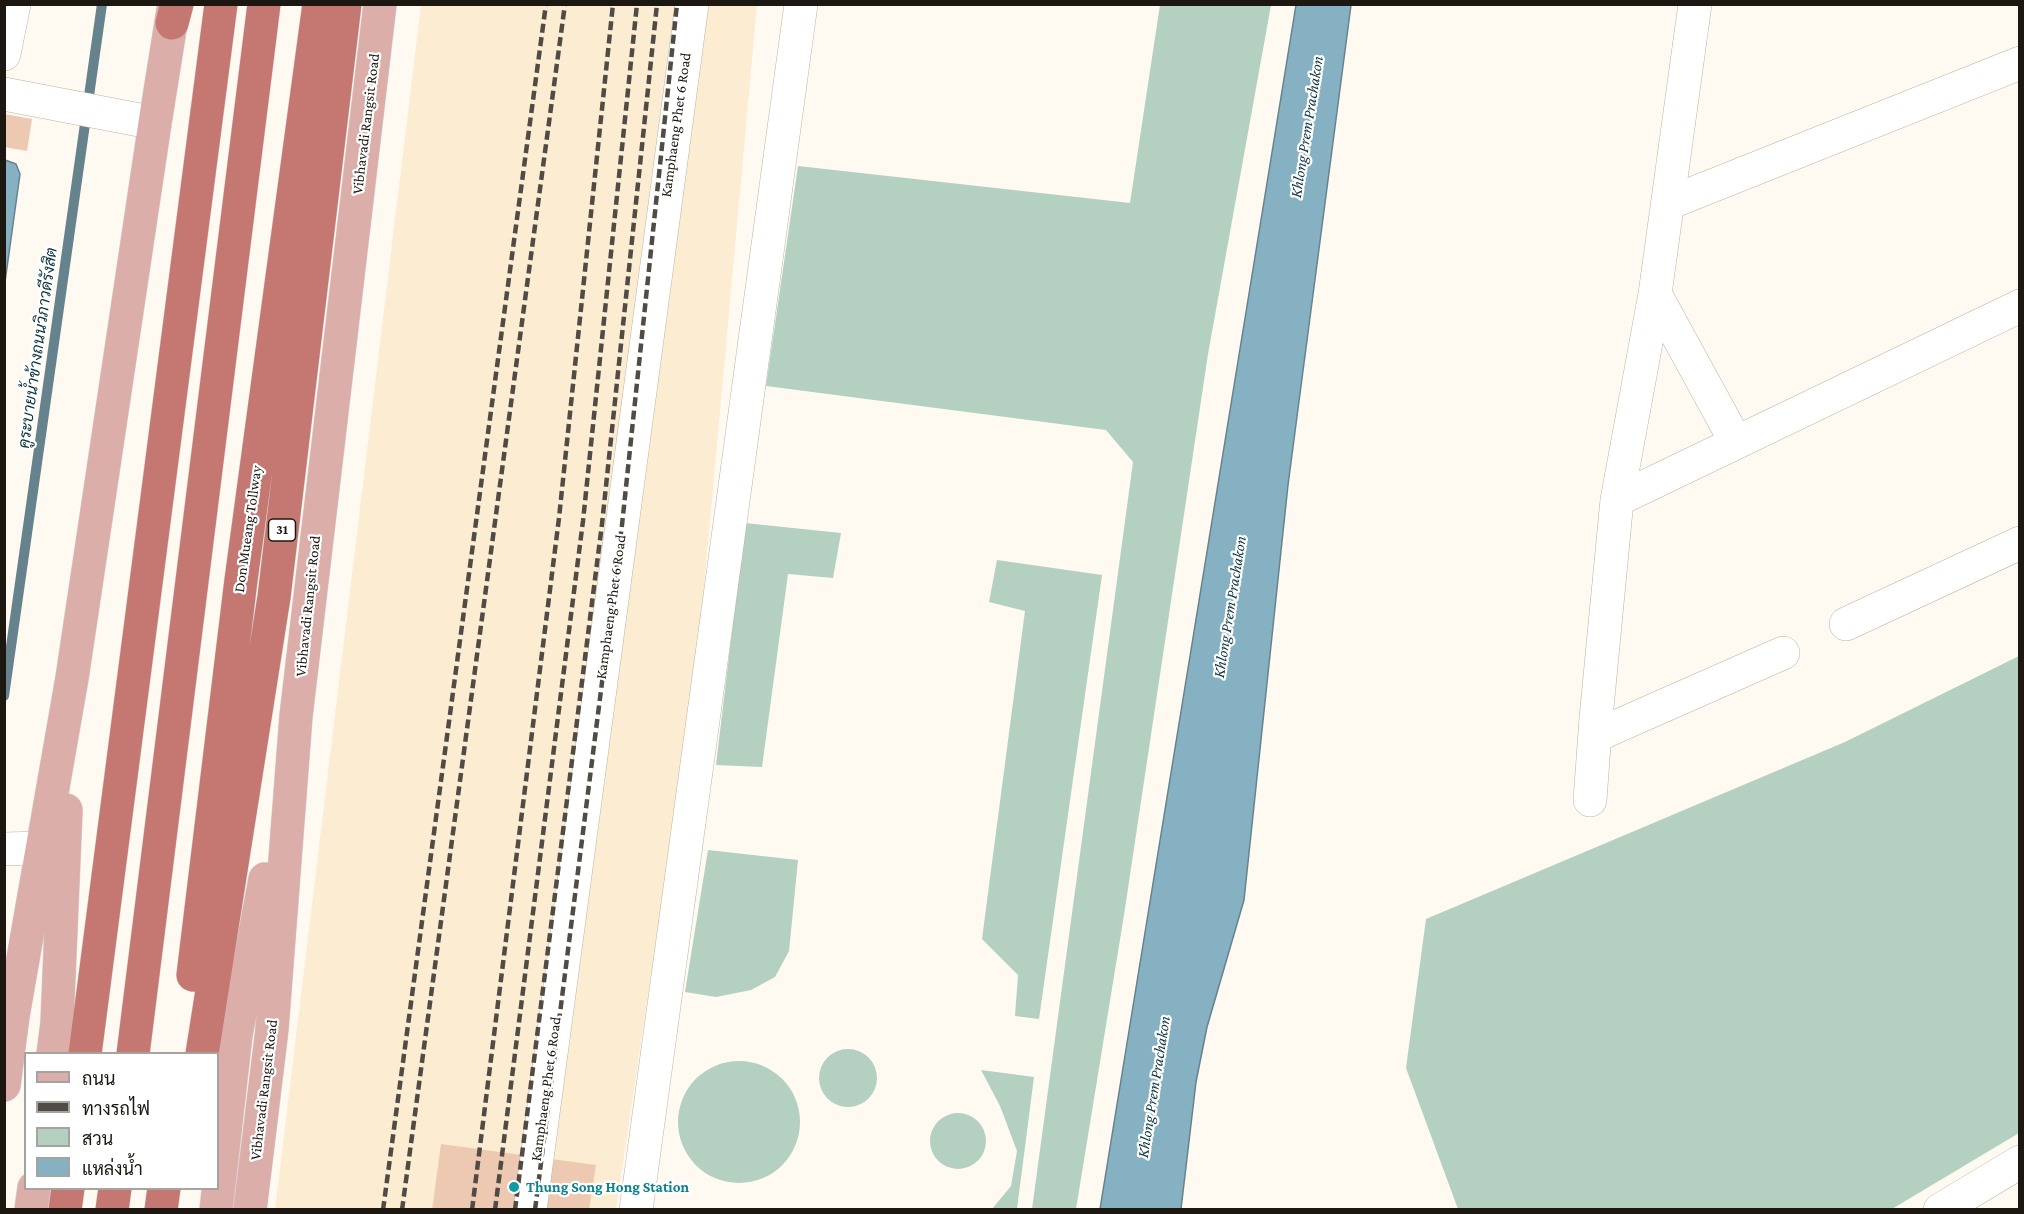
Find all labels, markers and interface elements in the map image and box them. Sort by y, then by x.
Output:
street label: Kamphaeng Phet 6 Road [657,52,695,198]
street label: Vibhavadi Rangsit Road [348,53,384,195]
water label: Khlong Prem Prachakon [1286,55,1328,199]
water label: คูระบายน้ำข้างถนนวิภาวดีรังสิต [14,246,62,450]
street label: Don Mueang Tollway [230,464,266,594]
road number: 31 [268,519,296,541]
street label: Kamphaeng Phet 6 Road [592,534,630,680]
street label: Vibhavadi Rangsit Road [292,535,324,677]
water label: Khlong Prem Prachakon [1209,535,1251,679]
water label: Khlong Prem Prachakon [1133,1015,1175,1159]
street label: Kamphaeng Phet 6 Road [527,1016,565,1162]
street label: Vibhavadi Rangsit Road [246,1019,282,1161]
legend [24,1052,219,1190]
text: ถนน [82,1069,115,1089]
text: ทางรถไฟ [82,1099,150,1119]
text: สวน [82,1129,113,1149]
text: แหล่งน้ำ [82,1159,143,1179]
place label: Thung Song Hong Station [526,1178,689,1196]
marker: Thung Song Hong Station [507,1180,521,1194]

